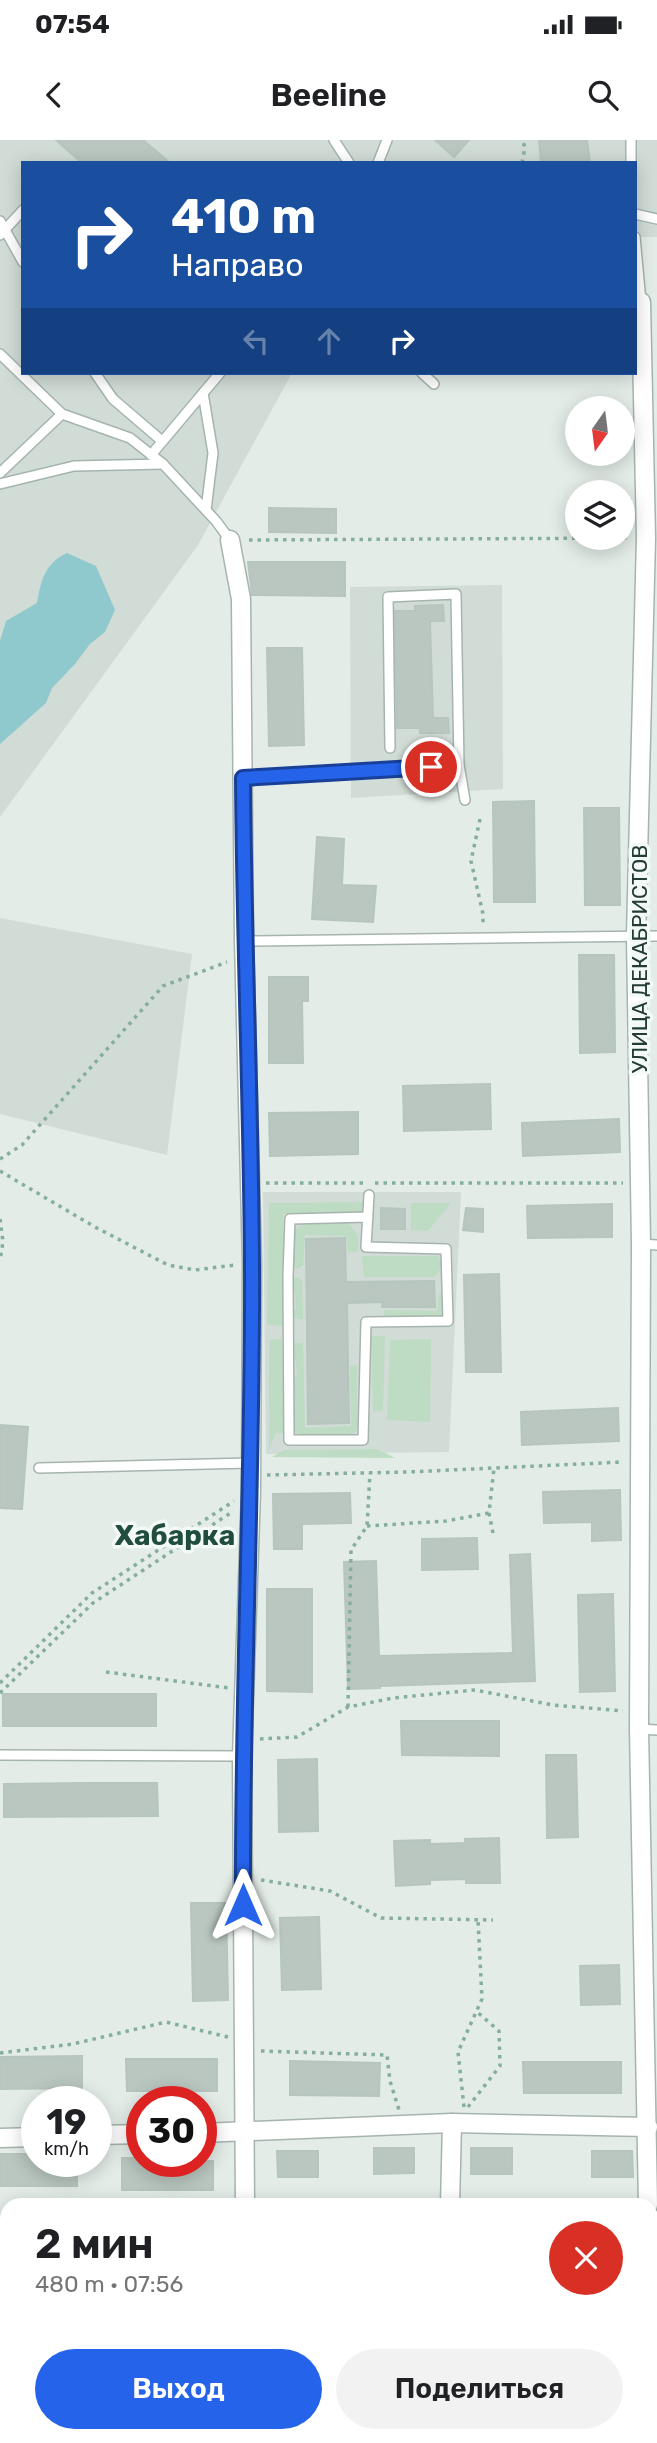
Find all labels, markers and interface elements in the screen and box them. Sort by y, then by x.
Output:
text: 07:54 [35,9,110,40]
icon: back [35,76,73,114]
text: Beeline [270,76,387,114]
icon: search [584,76,622,114]
text: 410 m [171,187,316,245]
icon: right [56,189,147,280]
text: Направо [171,246,304,284]
icon: left [237,322,275,360]
icon: ahead [310,322,348,360]
icon: right [383,322,421,360]
north arrow [565,396,635,466]
map controls [565,396,635,550]
button: layers [565,480,635,550]
pin [401,737,461,797]
icon: arrive [412,748,450,786]
street label: УЛИЦА ДЕКАБРИСТОВ [627,845,652,1073]
district label: Хабарка [115,1519,235,1552]
position arrow [206,1868,280,1942]
speed limit sign: 30 [126,2086,217,2177]
text: 19 [47,2101,86,2143]
text: km/h [44,2138,89,2160]
text: 2 мин [35,2219,154,2269]
button: close [549,2221,623,2295]
text: 480 m · 07:56 [35,2270,183,2298]
button: Выход [35,2349,322,2429]
button: Поделиться [336,2349,623,2429]

